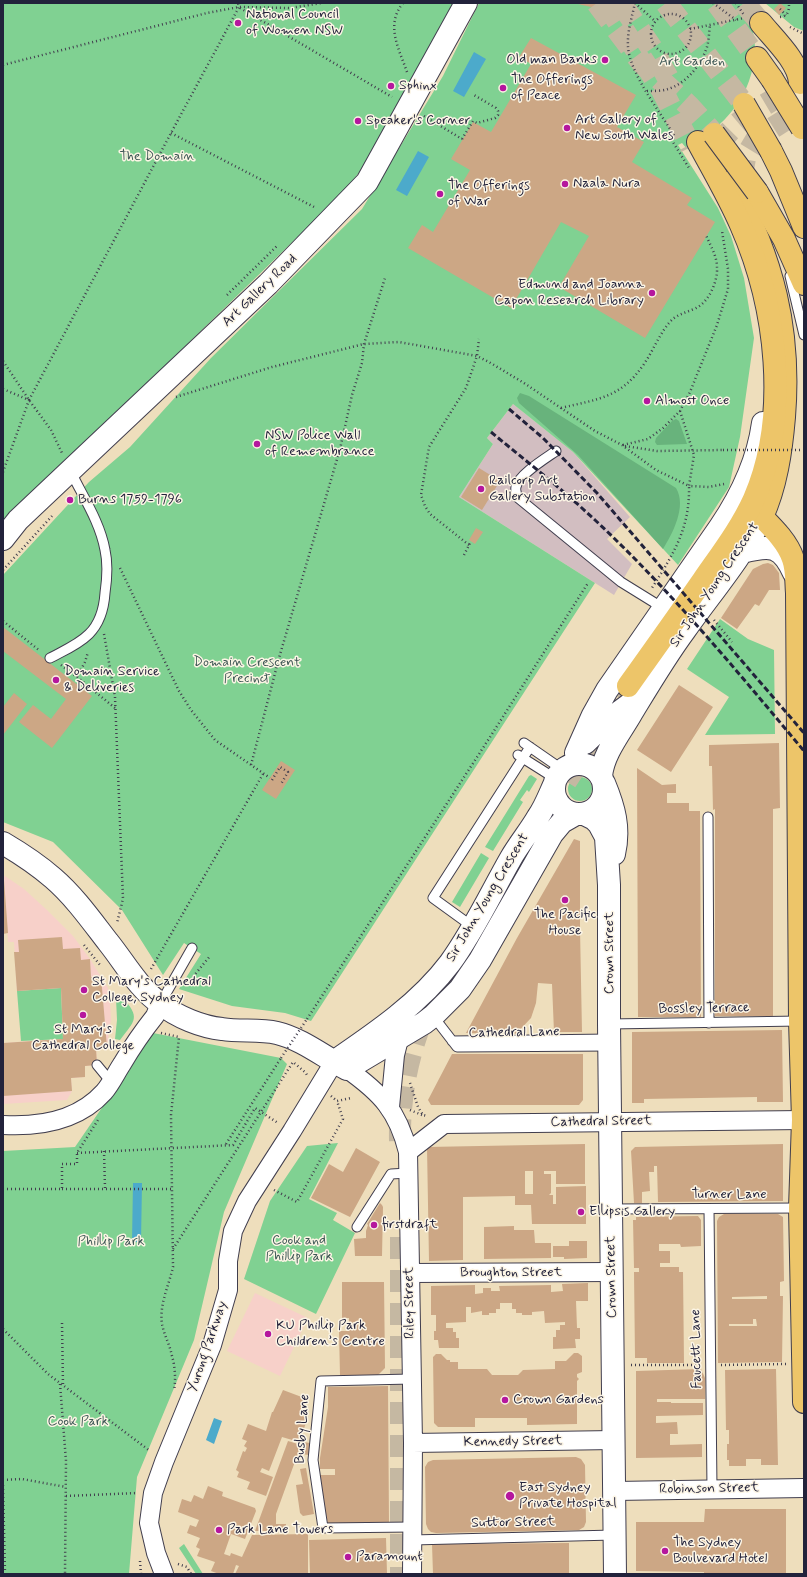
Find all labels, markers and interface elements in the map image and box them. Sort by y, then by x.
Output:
place label: National Council of Women NSW [246,7,343,40]
marker: National Council of Women NSW [233,18,243,28]
place label: Old man Banks [506,52,597,68]
park label: Art Garden [659,54,725,70]
marker: Old man Banks [600,55,610,65]
place label: The Offerings of Peace [511,72,593,104]
place label: Sphinx [399,78,437,94]
marker: Sphinx [386,81,396,91]
marker: The Offerings of Peace [498,83,508,93]
place label: Art Gallery of New South Wales [575,112,674,144]
place label: Speaker's Corner [366,113,471,129]
marker: Speaker's Corner [353,116,363,126]
marker: Art Gallery of New South Wales [562,123,572,133]
park label: The Domain [119,149,195,165]
place label: Naala Nura [573,176,640,192]
place label: The Offerings of War [448,178,530,210]
marker: Naala Nura [560,179,570,189]
marker: The Offerings of War [435,189,445,199]
street label: Art Gallery Road [219,251,301,331]
place label: Edmund and Joanna Capon Research Library [494,277,644,310]
marker: Edmund and Joanna Capon Research Library [647,288,657,298]
place label: Almost Once [655,393,729,409]
marker: Almost Once [642,396,652,406]
place label: NSW Police Wall of Remembrance [265,428,374,460]
marker: NSW Police Wall of Remembrance [252,439,262,449]
place label: Railcorp Art Gallery Substation [489,473,595,506]
marker: Railcorp Art Gallery Substation [476,484,486,494]
place label: Burns 1759-1796 [78,492,182,508]
marker: Burns 1759-1796 [65,495,75,505]
street label: Sir John Young Crescent [667,519,763,651]
park label: Domain Crescent Precinct [193,655,301,688]
place label: Domain Service & Deliveries [64,664,160,696]
marker: Domain Service & Deliveries [51,675,61,685]
street label: Sir John Young Crescent [443,831,533,965]
marker: The Pacific House [560,895,570,905]
place label: The Pacific House [534,907,596,940]
street label: Crown Street [602,912,618,994]
place label: St Mary's Cathedral College, Sydney [92,974,211,1006]
marker: St Mary's Cathedral College, Sydney [79,985,89,995]
street label: Bossley Terrace [658,1000,750,1018]
marker: St Mary's Cathedral College [78,1010,88,1020]
place label: St Mary's Cathedral College [32,1022,134,1054]
street label: Cathedral Lane [468,1024,560,1042]
street label: Cathedral Street [550,1113,652,1131]
street label: Turner Lane [691,1187,767,1203]
place label: Ellipsis Gallery [589,1204,675,1220]
marker: Ellipsis Gallery [576,1207,586,1217]
place label: firstdraft [382,1217,438,1233]
marker: firstdraft [369,1220,379,1230]
park label: Cook and Phillip Park [265,1233,333,1266]
park label: Phillip Park [77,1234,145,1250]
street label: Crown Street [603,1236,621,1318]
street label: Broughton Street [460,1265,562,1281]
street label: Riley Street [401,1267,419,1339]
street label: Yurong Parkway [185,1299,231,1395]
street label: Faucett Lane [688,1309,706,1389]
place label: KU Phillip Park Children’s Centre [276,1318,385,1350]
marker: KU Phillip Park Children’s Centre [263,1329,273,1339]
place label: Crown Gardens [513,1392,604,1408]
street label: Busby Lane [292,1394,314,1464]
marker: Crown Gardens [500,1395,510,1405]
park label: Cook Park [48,1414,108,1430]
street label: Kennedy Street [463,1433,563,1451]
place label: East Sydney Private Hospital [519,1480,617,1512]
street label: Robinson Street [659,1480,759,1498]
marker: East Sydney Private Hospital [504,1490,516,1502]
street label: Suttor Street [471,1514,555,1532]
place label: Park Lane Towers [227,1522,333,1538]
marker: Park Lane Towers [214,1525,224,1535]
place label: The Sydney Boulvevard Hotel [673,1535,767,1568]
marker: The Sydney Boulvevard Hotel [660,1546,670,1556]
place label: Paramount [356,1549,423,1565]
marker: Paramount [343,1552,353,1562]

